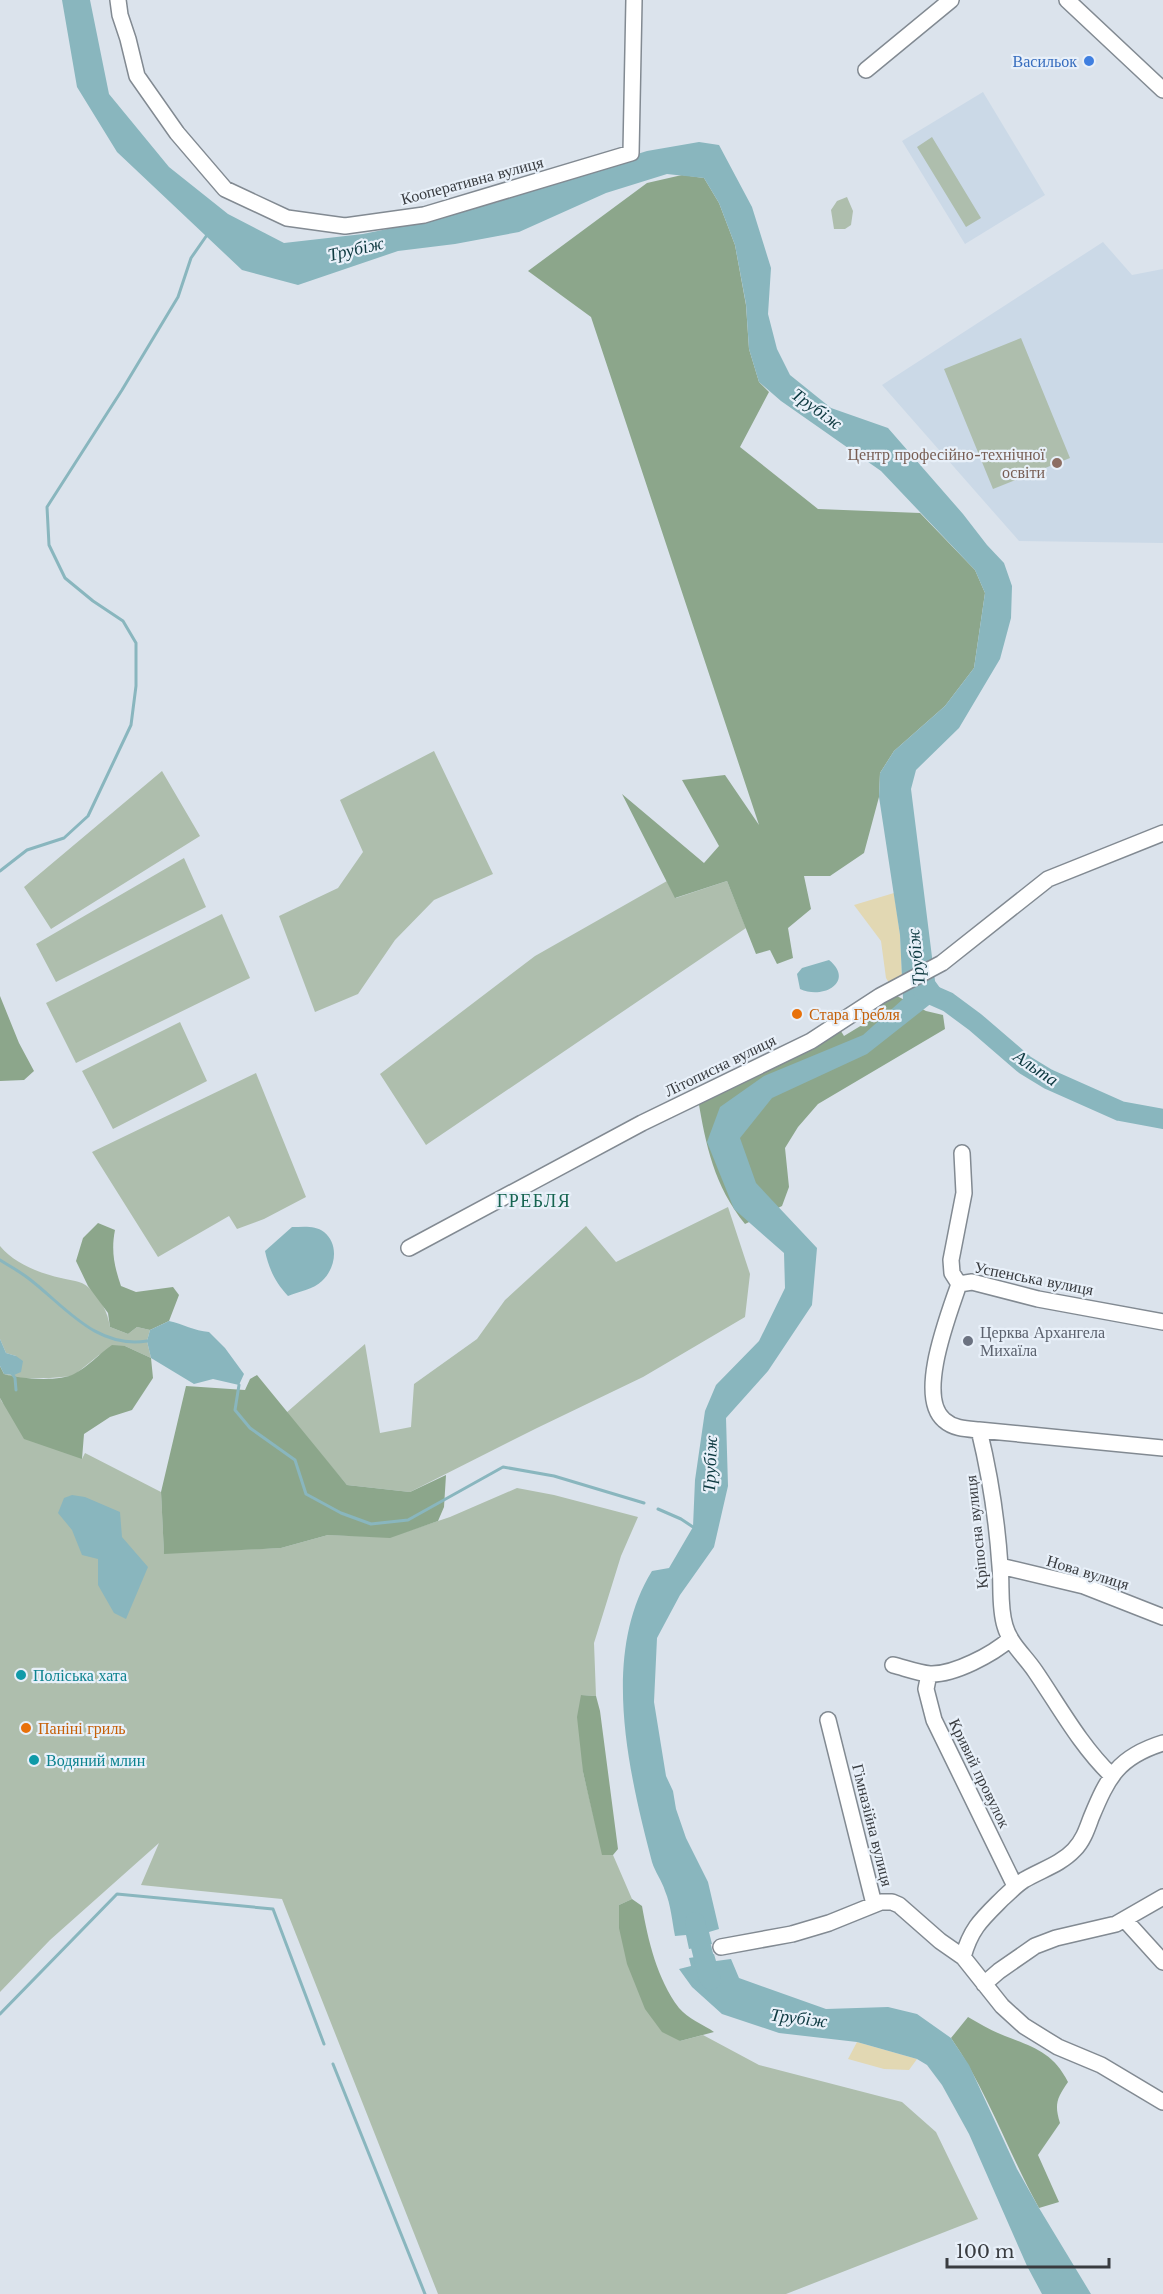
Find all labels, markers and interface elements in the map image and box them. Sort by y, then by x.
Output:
place label: Васильок [1013,51,1077,71]
marker: Васильок [1082,54,1096,68]
street label: Кооперативна вулиця [399,151,546,209]
water label: Трубіж [326,232,387,266]
water label: Трубіж [787,383,847,435]
place label: Центр професійно-технічної освіти [848,444,1046,482]
marker: Центр професійно-технічної освіти [1050,456,1064,470]
water label: Трубіж [902,927,930,987]
place label: Стара Гребля [809,1004,901,1024]
marker: Стара Гребля [790,1007,804,1021]
street label: Літописна вулиця [661,1029,779,1101]
water label: Альта [1009,1045,1062,1091]
district label: ГРЕБЛЯ [497,1190,571,1212]
street label: Успенська вулиця [973,1257,1096,1299]
place label: Церква Архангела Михаїла [980,1322,1105,1360]
marker: Церква Архангела Михаїла [961,1334,975,1348]
water label: Трубіж [698,1435,722,1493]
street label: Кріпосна вулиця [960,1474,992,1590]
street label: Нова вулиця [1044,1550,1132,1594]
place label: Поліська хата [33,1665,127,1685]
marker: Поліська хата [14,1668,28,1682]
street label: Кривий провулок [945,1715,1015,1831]
place label: Паніні гриль [38,1718,126,1738]
marker: Паніні гриль [19,1721,33,1735]
place label: Водяний млин [46,1750,146,1770]
marker: Водяний млин [27,1753,41,1767]
street label: Гімназійна вулиця [848,1762,898,1889]
water label: Трубіж [769,2004,829,2032]
scale bar [947,2231,1109,2269]
text: 100 m [956,2241,1014,2263]

